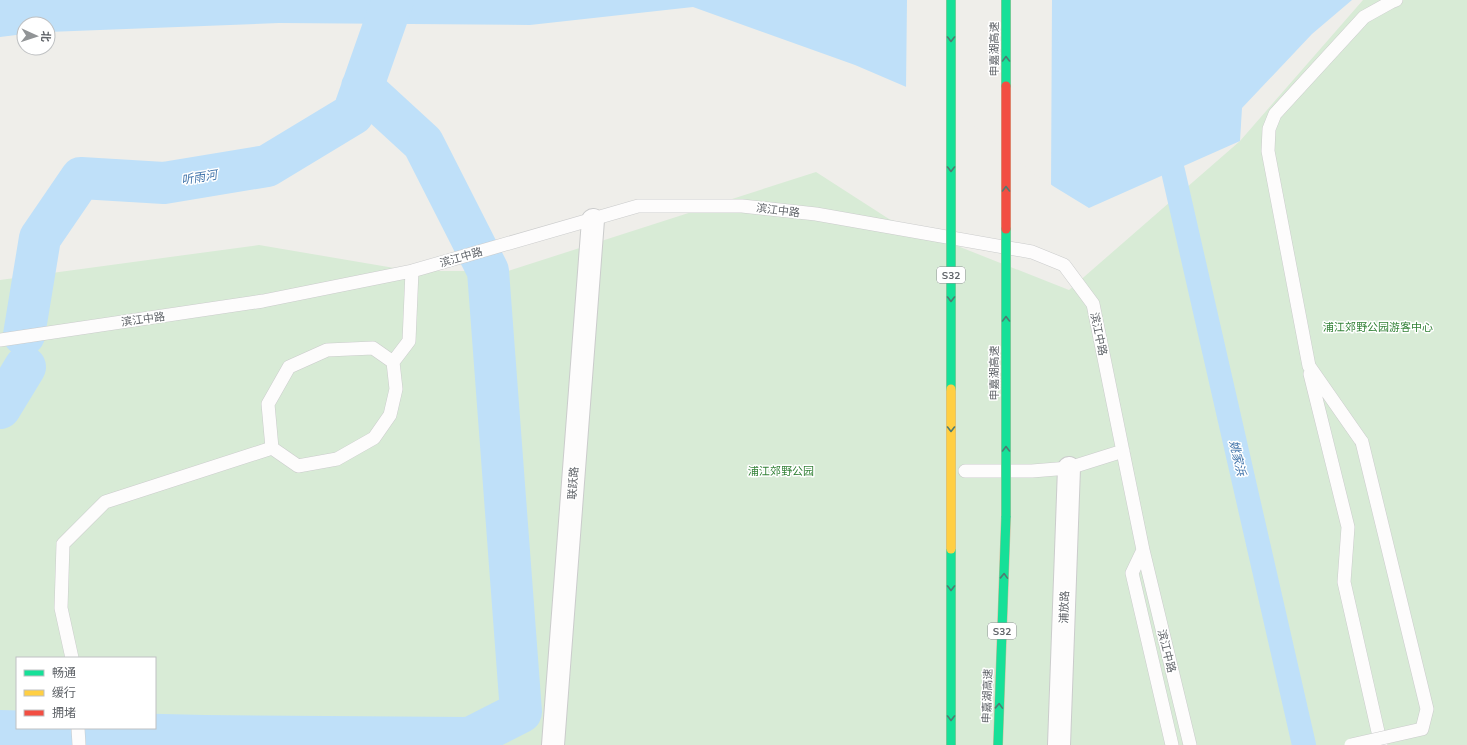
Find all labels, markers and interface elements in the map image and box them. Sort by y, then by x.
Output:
north arrow [16,16,56,56]
street label: 申嘉湖高速 [987,22,1001,77]
text: 北 [39,31,53,42]
one-way arrow [947,36,955,42]
one-way arrow [1002,56,1010,62]
water label: 听雨河 [180,166,220,187]
one-way arrow [947,166,955,172]
one-way arrow [1002,186,1010,192]
street label: 滨江中路 [755,200,801,220]
street label: 滨江中路 [438,244,484,270]
road number: S32 [937,267,965,283]
one-way arrow [947,296,955,302]
street label: 滨江中路 [120,309,166,329]
street label: 滨江中路 [1088,311,1110,357]
one-way arrow [1002,316,1010,322]
park label: 浦江郊野公园游客中心 [1323,320,1433,334]
street label: 申嘉湖高速 [987,346,1001,401]
one-way arrow [947,426,955,432]
water label: 姚家浜 [1227,439,1250,478]
one-way arrow [1002,446,1010,452]
park label: 浦江郊野公园 [748,464,814,478]
street label: 联跃路 [565,466,581,500]
one-way arrow [999,573,1008,579]
one-way arrow [947,585,955,591]
street label: 浦放路 [1056,590,1072,624]
road number: S32 [988,623,1016,639]
street label: 滨江中路 [1155,628,1179,674]
legend [16,657,156,729]
text: 畅通 [52,665,76,680]
street label: 申嘉湖高速 [979,668,995,724]
text: 缓行 [52,685,76,700]
one-way arrow [995,703,1003,709]
text: 拥堵 [52,705,76,720]
one-way arrow [947,715,955,721]

